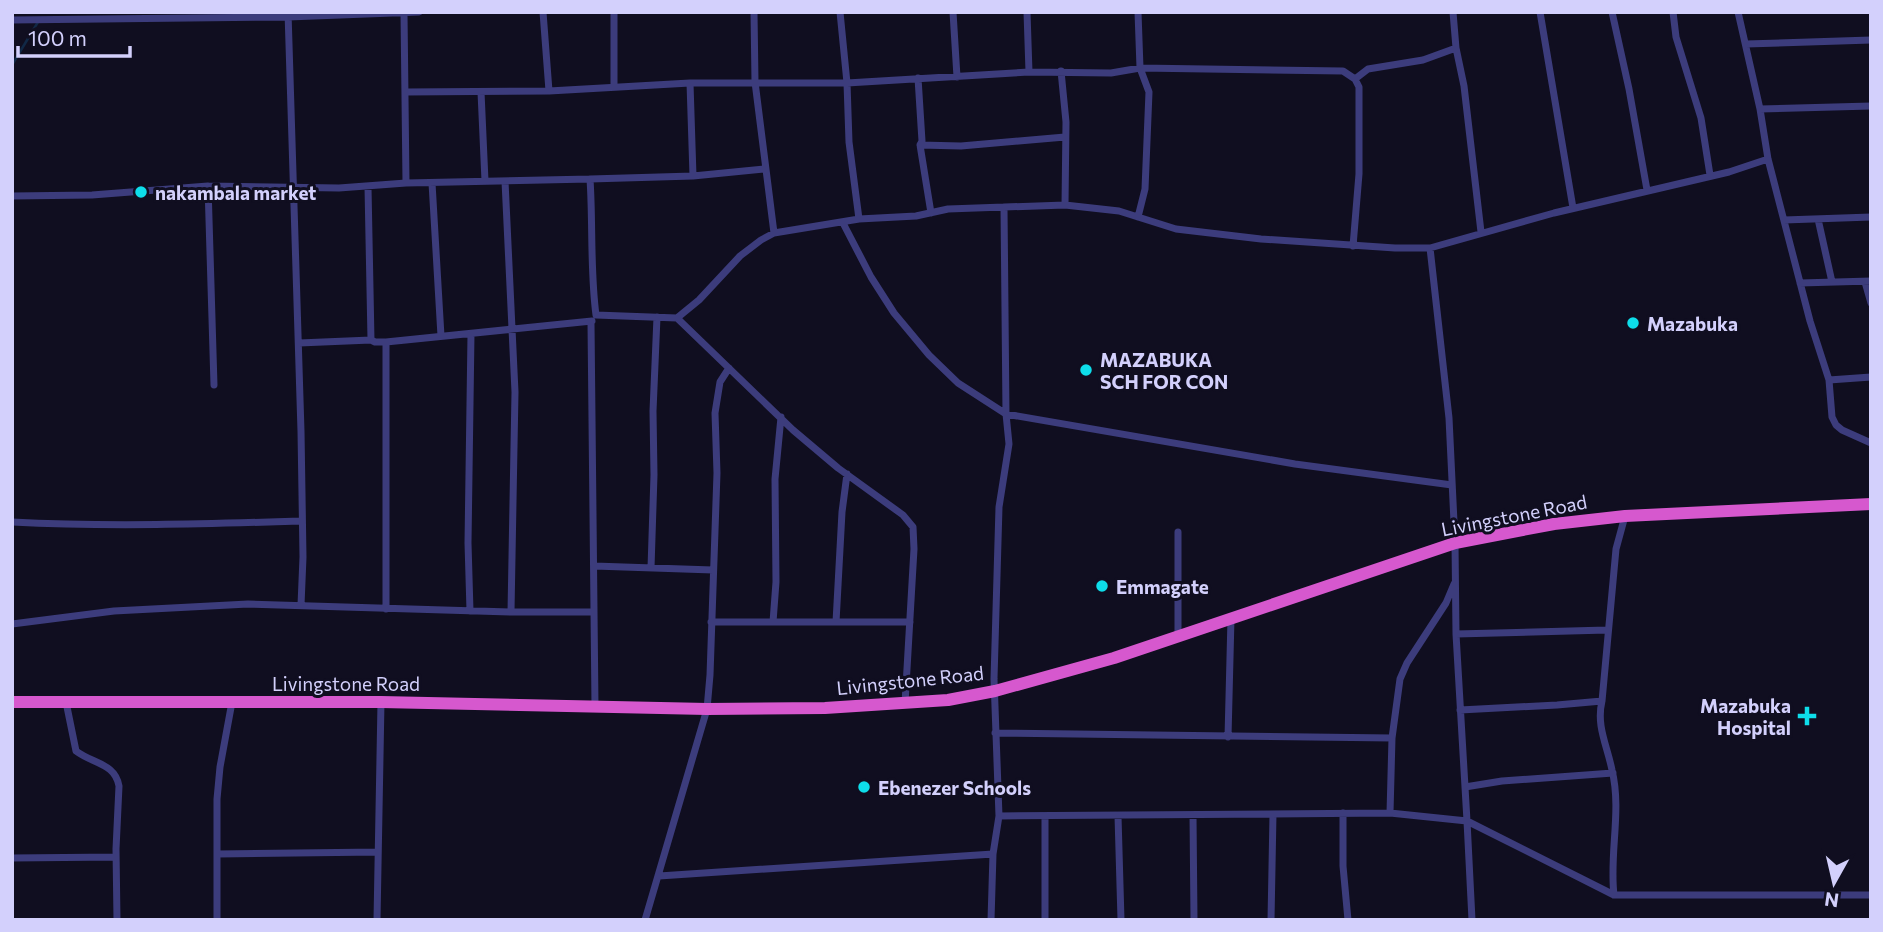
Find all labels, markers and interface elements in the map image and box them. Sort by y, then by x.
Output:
scale bar [18,14,130,58]
text: 100 m [28,25,87,50]
place label: nakambala market [155,181,316,204]
marker: nakambala market [133,184,149,200]
place label: Mazabuka [1647,312,1738,335]
marker: Mazabuka [1625,315,1641,331]
place label: MAZABUKA SCH FOR CON [1100,348,1228,393]
marker: MAZABUKA SCH FOR CON [1078,362,1094,378]
street label: Livingstone Road [1439,490,1589,540]
place label: Emmagate [1116,575,1209,598]
marker: Emmagate [1094,578,1110,594]
street label: Livingstone Road [835,661,985,699]
street label: Livingstone Road [272,672,420,695]
place label: Mazabuka Hospital [1700,694,1791,739]
marker: Mazabuka Hospital [1797,706,1817,726]
place label: Ebenezer Schools [878,776,1031,799]
marker: Ebenezer Schools [856,779,872,795]
north arrow [1799,848,1869,918]
text: N [1823,888,1840,913]

